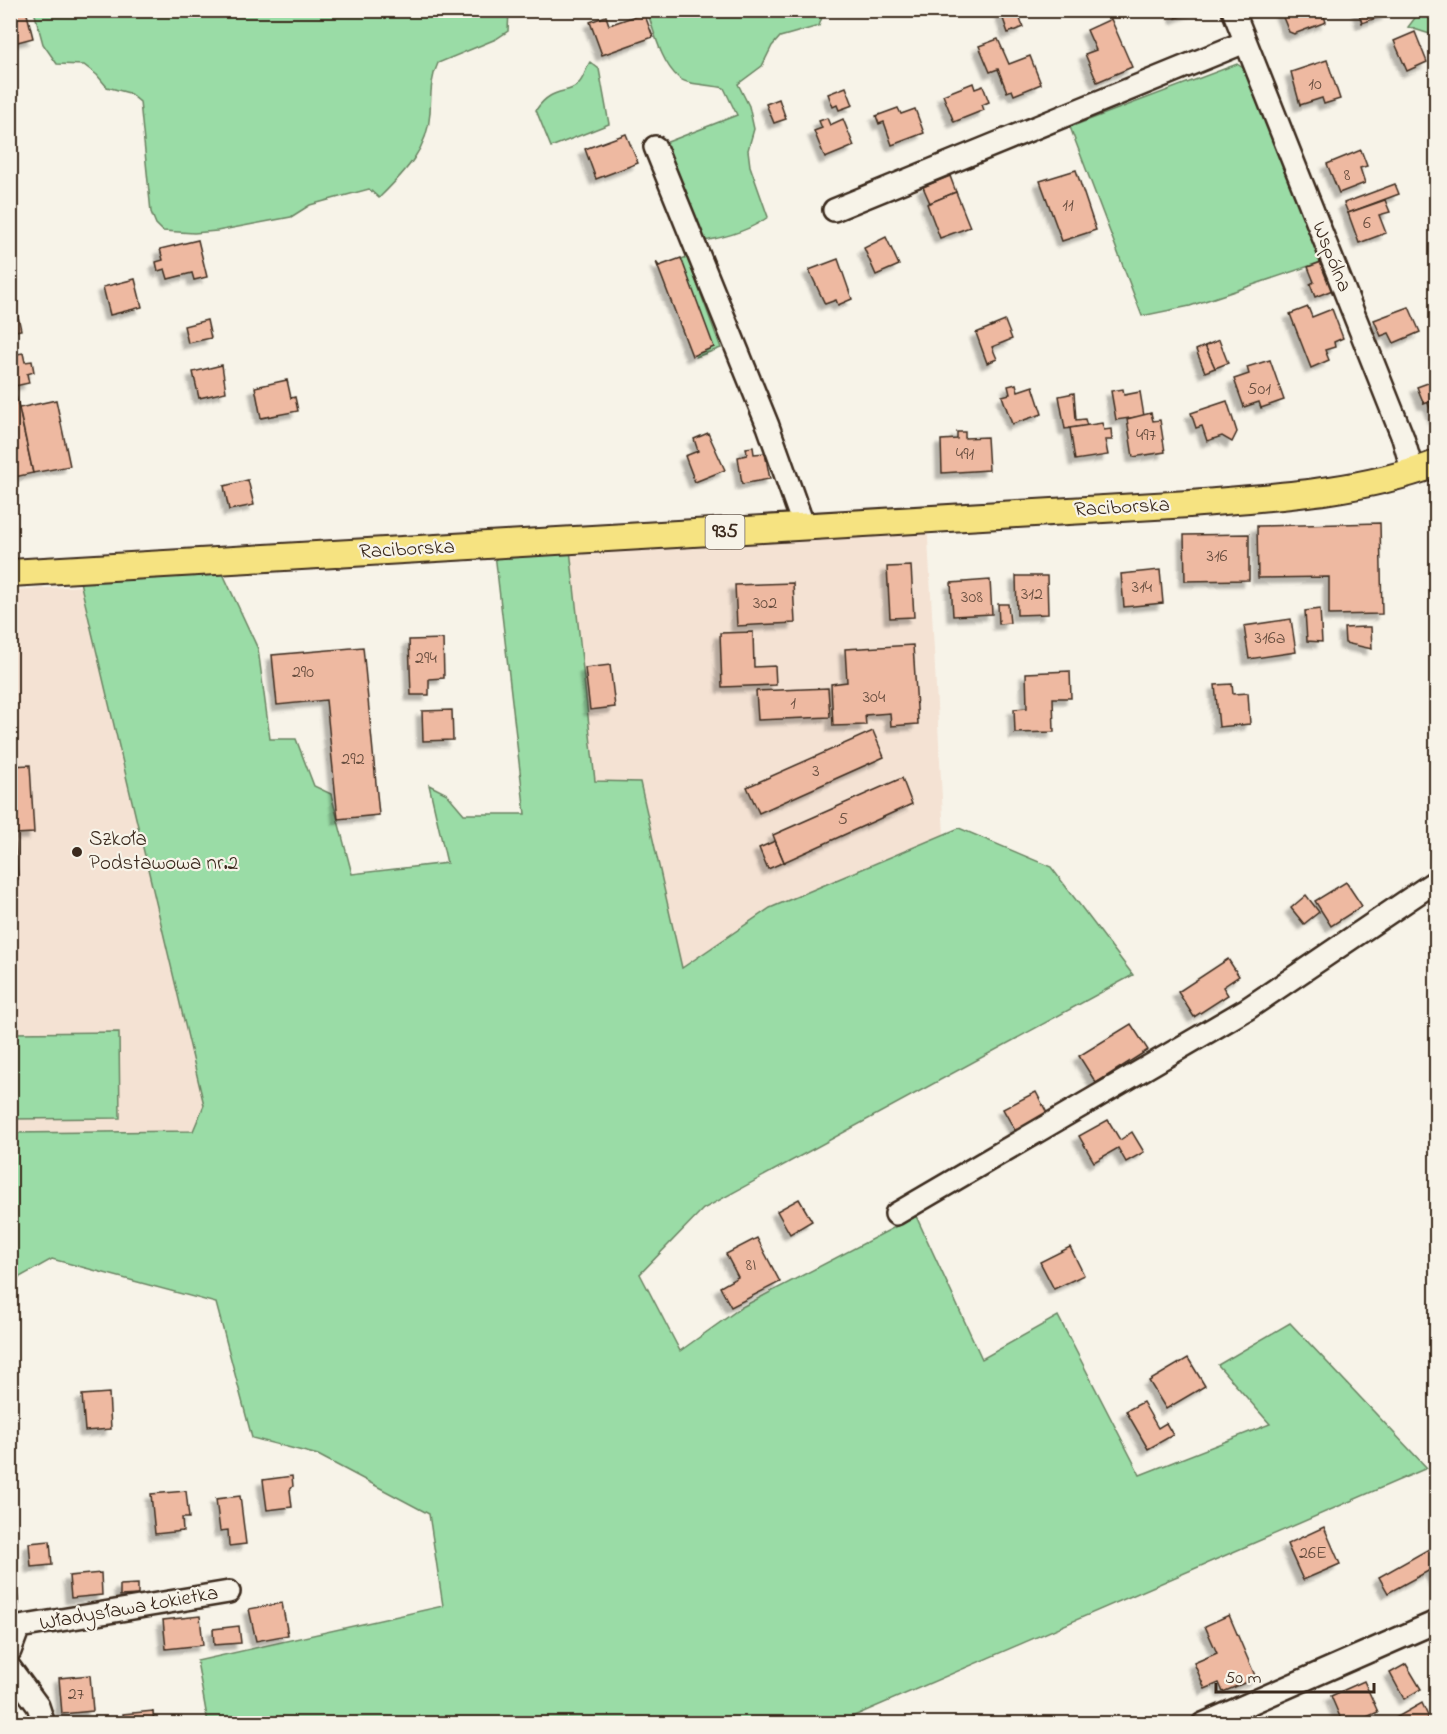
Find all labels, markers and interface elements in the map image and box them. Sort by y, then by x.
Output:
house number: 10 [1308,72,1322,98]
house number: 8 [1344,163,1351,189]
house number: 11 [1062,193,1074,219]
house number: 6 [1363,211,1371,237]
street label: Wspólna [1303,217,1359,297]
house number: 501 [1247,377,1271,403]
house number: 497 [1136,423,1157,449]
house number: 491 [956,442,975,468]
street label: Raciborska [1073,491,1171,525]
road number: 935 [706,515,744,549]
street label: Raciborska [358,533,456,567]
house number: 316 [1206,544,1228,570]
house number: 314 [1132,575,1153,601]
house number: 312 [1021,582,1043,608]
house number: 308 [961,585,983,611]
house number: 302 [753,591,777,617]
house number: 316a [1255,626,1285,652]
house number: 294 [415,646,437,672]
house number: 290 [292,660,314,686]
house number: 304 [863,685,886,711]
house number: 1 [790,691,796,717]
house number: 292 [341,747,365,773]
house number: 3 [812,759,820,785]
house number: 5 [838,807,848,833]
place label: Szkoła Podstawowa nr.2 [89,825,238,879]
marker: Szkoła Podstawowa nr.2 [70,845,84,859]
house number: 8I [746,1253,756,1279]
house number: 26E [1299,1541,1327,1567]
street label: Władysława Łokietka [37,1579,221,1641]
scale bar [1216,1656,1374,1694]
text: 50 m [1225,1666,1262,1692]
house number: 27 [68,1682,85,1708]

